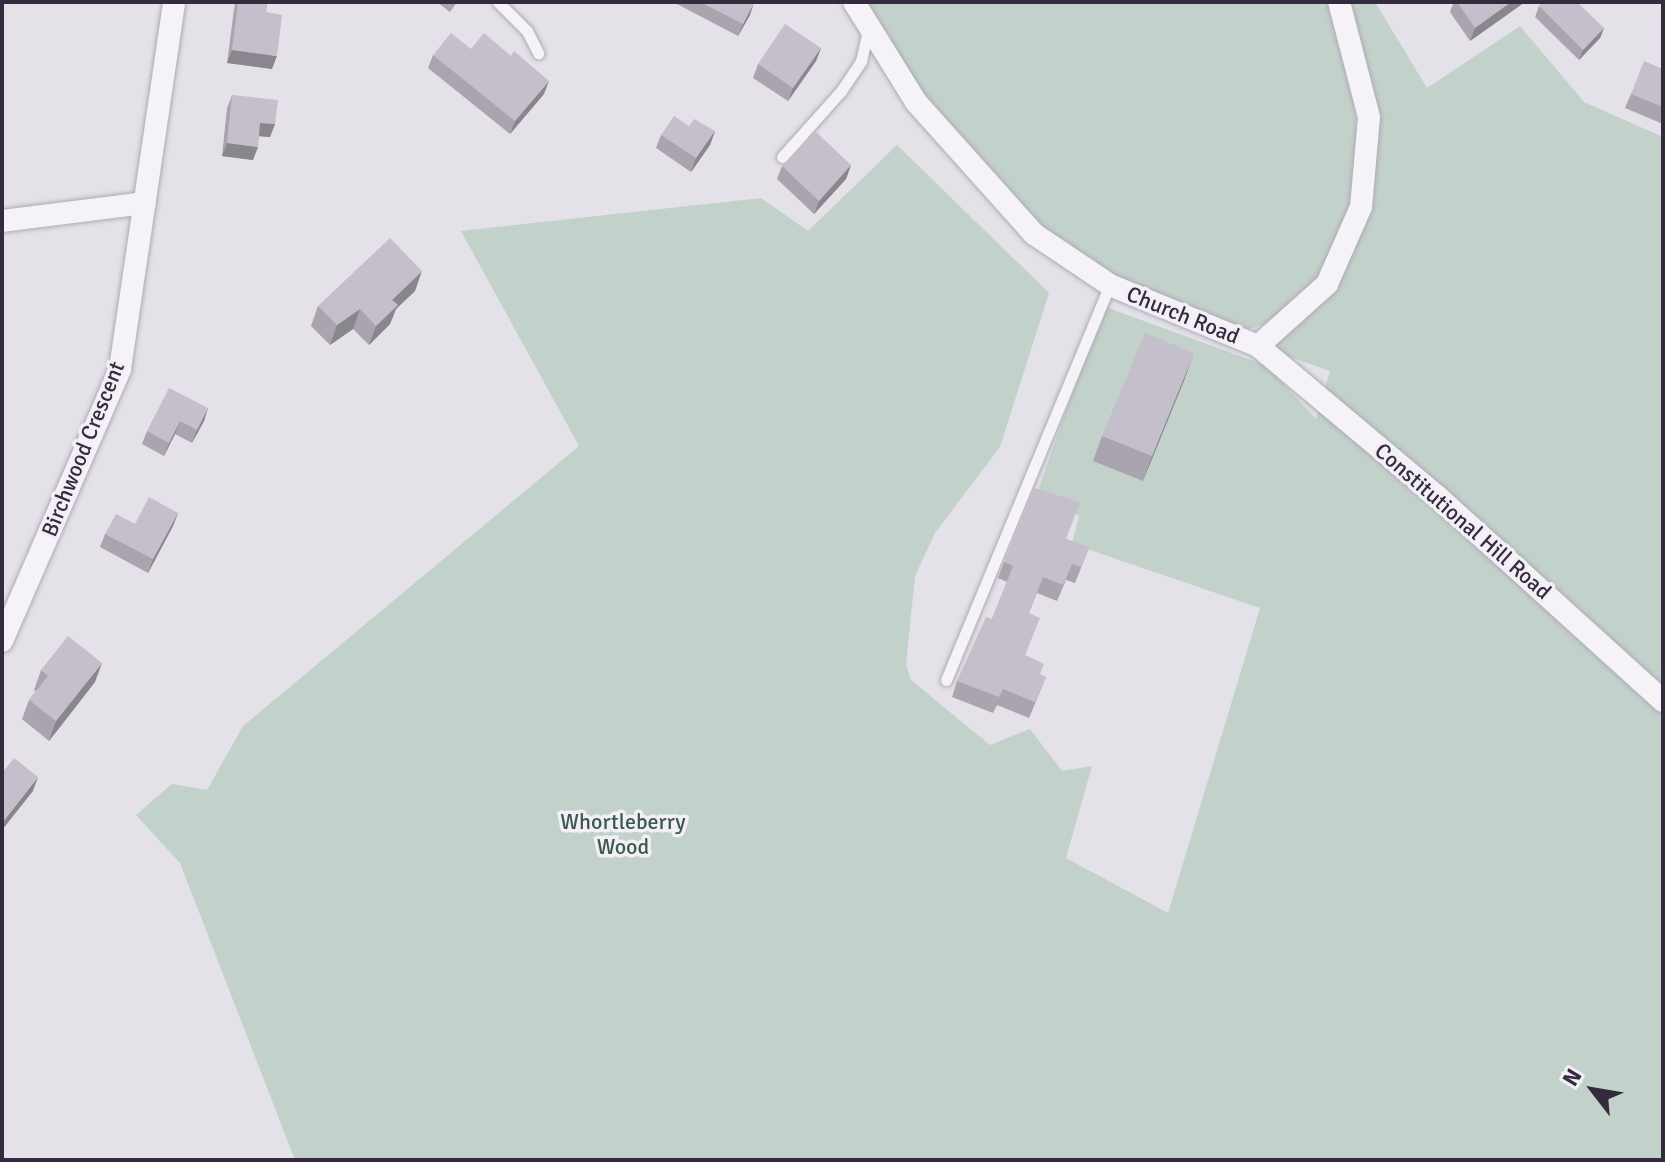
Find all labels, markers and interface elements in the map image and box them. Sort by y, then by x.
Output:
street label: Church Road [1123,280,1243,350]
street label: Birchwood Crescent [36,358,130,540]
street label: Constitutional Hill Road [1370,437,1556,605]
park label: Whortleberry Wood [560,808,686,860]
north arrow [1553,1050,1633,1130]
text: N [1556,1064,1588,1091]

